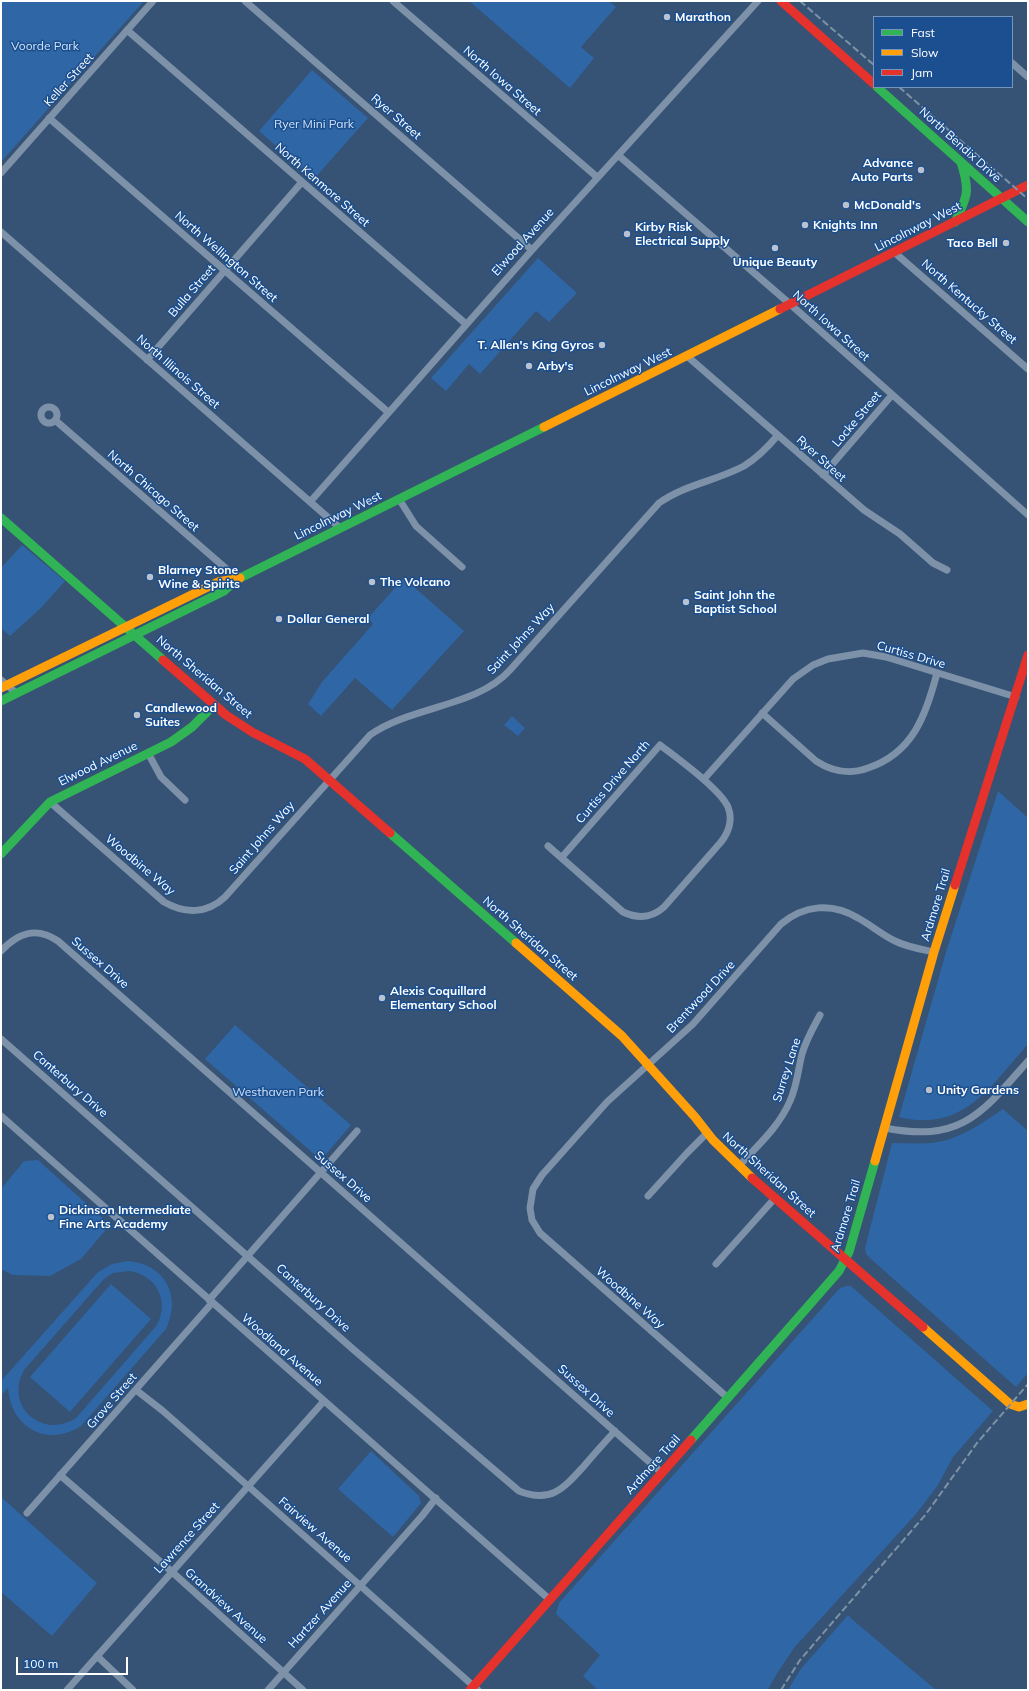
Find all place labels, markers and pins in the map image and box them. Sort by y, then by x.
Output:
place label: Marathon [675,10,731,24]
marker: Marathon [662,12,672,22]
place label: Advance Auto Parts [851,156,913,184]
marker: Advance Auto Parts [916,165,926,175]
place label: McDonald's [854,198,921,212]
marker: McDonald's [841,200,851,210]
place label: Knights Inn [813,218,878,232]
place label: Kirby Risk Electrical Supply [635,220,730,248]
marker: Knights Inn [800,220,810,230]
marker: Kirby Risk Electrical Supply [622,229,632,239]
place label: Taco Bell [947,236,998,250]
marker: Taco Bell [1001,238,1011,248]
marker: Unique Beauty [770,243,780,253]
place label: Unique Beauty [733,255,817,269]
place label: T. Allen's King Gyros [478,338,594,352]
marker: T. Allen's King Gyros [597,340,607,350]
place label: Arby's [537,359,573,373]
marker: Arby's [524,361,534,371]
place label: Blarney Stone Wine & Spirits [158,563,240,591]
marker: Blarney Stone Wine & Spirits [145,572,155,582]
place label: The Volcano [380,575,450,589]
marker: The Volcano [367,577,377,587]
place label: Saint John the Baptist School [694,588,777,616]
marker: Saint John the Baptist School [681,597,691,607]
place label: Dollar General [287,612,369,626]
marker: Dollar General [274,614,284,624]
place label: Candlewood Suites [145,701,217,729]
marker: Candlewood Suites [132,710,142,720]
place label: Alexis Coquillard Elementary School [390,984,497,1012]
marker: Alexis Coquillard Elementary School [377,993,387,1003]
place label: Unity Gardens [937,1083,1019,1097]
marker: Unity Gardens [924,1085,934,1095]
place label: Dickinson Intermediate Fine Arts Academy [59,1203,191,1231]
marker: Dickinson Intermediate Fine Arts Academy [46,1212,56,1222]

